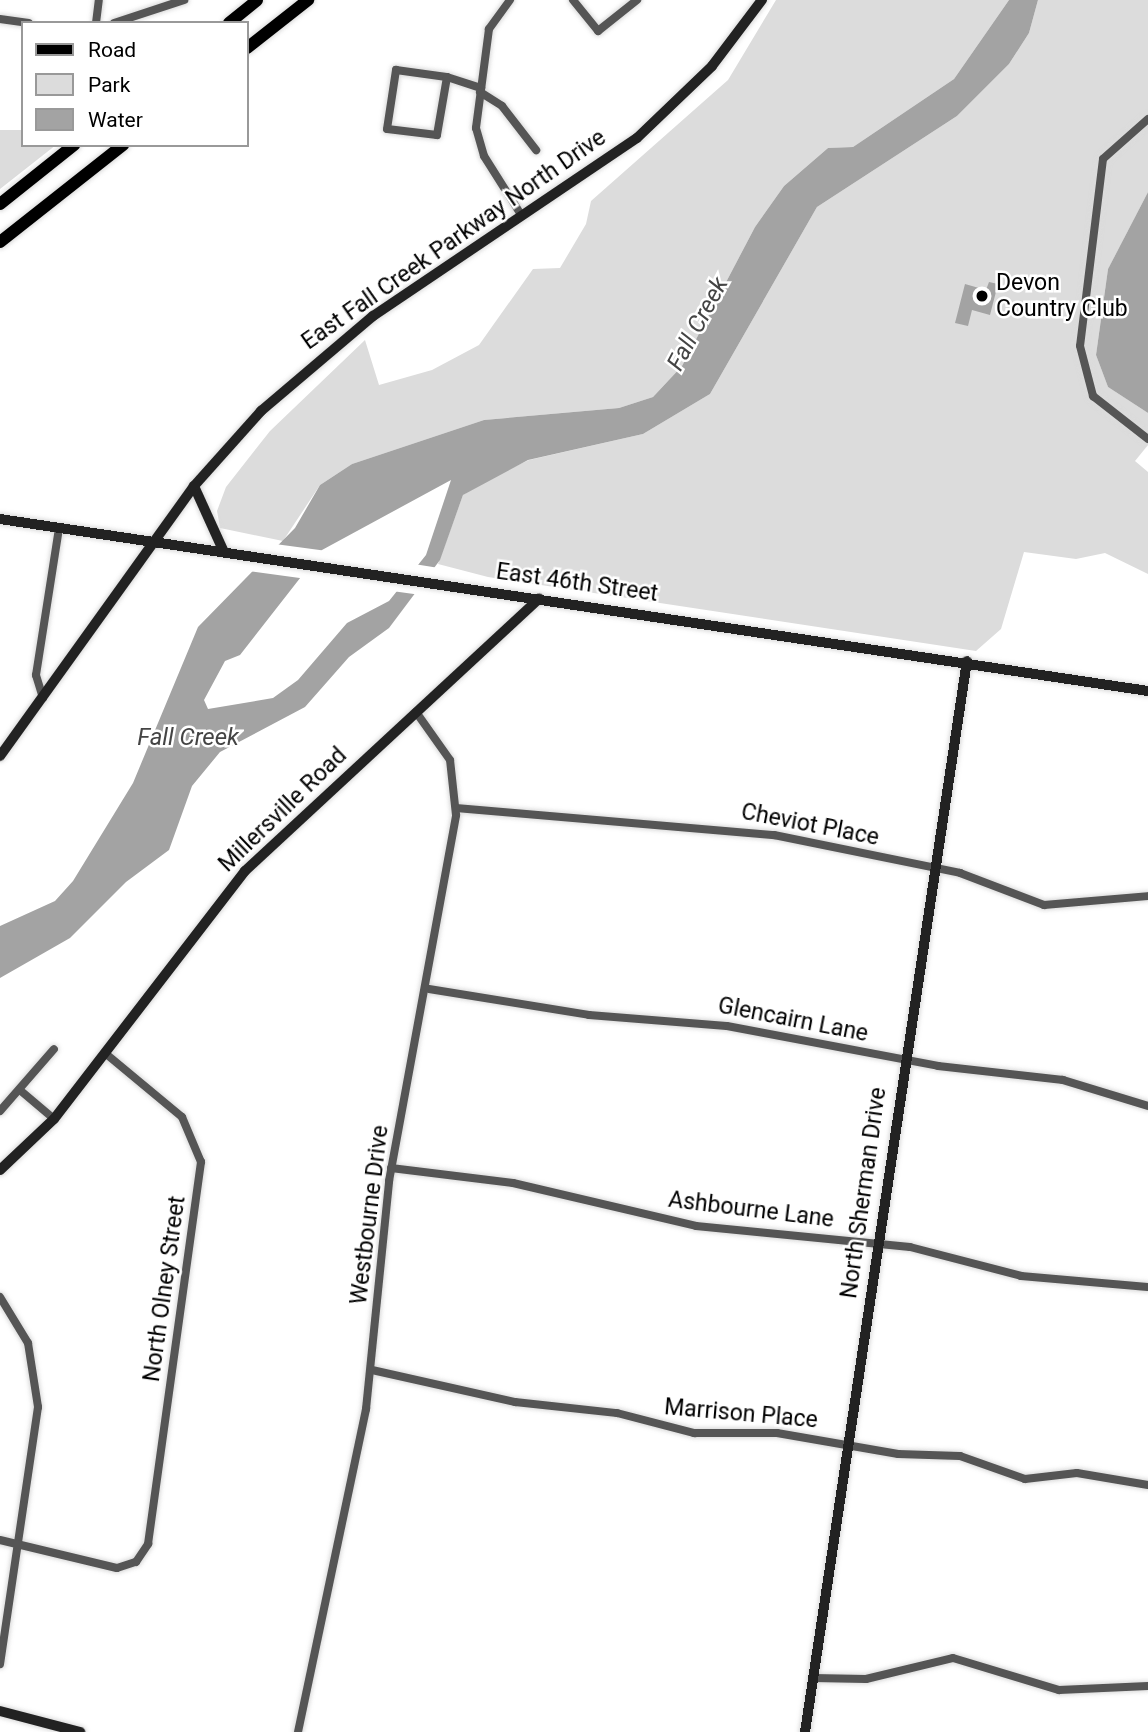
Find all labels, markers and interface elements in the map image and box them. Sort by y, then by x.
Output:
legend [21,21,248,147]
text: Road [88,38,136,62]
text: Park [88,73,130,97]
text: Water [88,108,143,132]
street label: East Fall Creek Parkway North Drive [297,124,611,356]
place label: Devon Country Club [996,269,1128,323]
water label: Fall Creek [661,272,735,376]
marker: Devon Country Club [974,288,990,304]
street label: East 46th Street [494,558,660,608]
water label: Fall Creek [137,724,239,752]
street label: Millersville Road [213,742,353,878]
street label: Cheviot Place [739,798,881,852]
street label: Glencairn Lane [716,992,870,1048]
street label: North Sherman Drive [836,1086,892,1300]
street label: Westbourne Drive [345,1124,395,1306]
street label: Ashbourne Lane [667,1186,835,1234]
street label: North Olney Street [138,1194,192,1384]
street label: Marrison Place [663,1394,819,1434]

